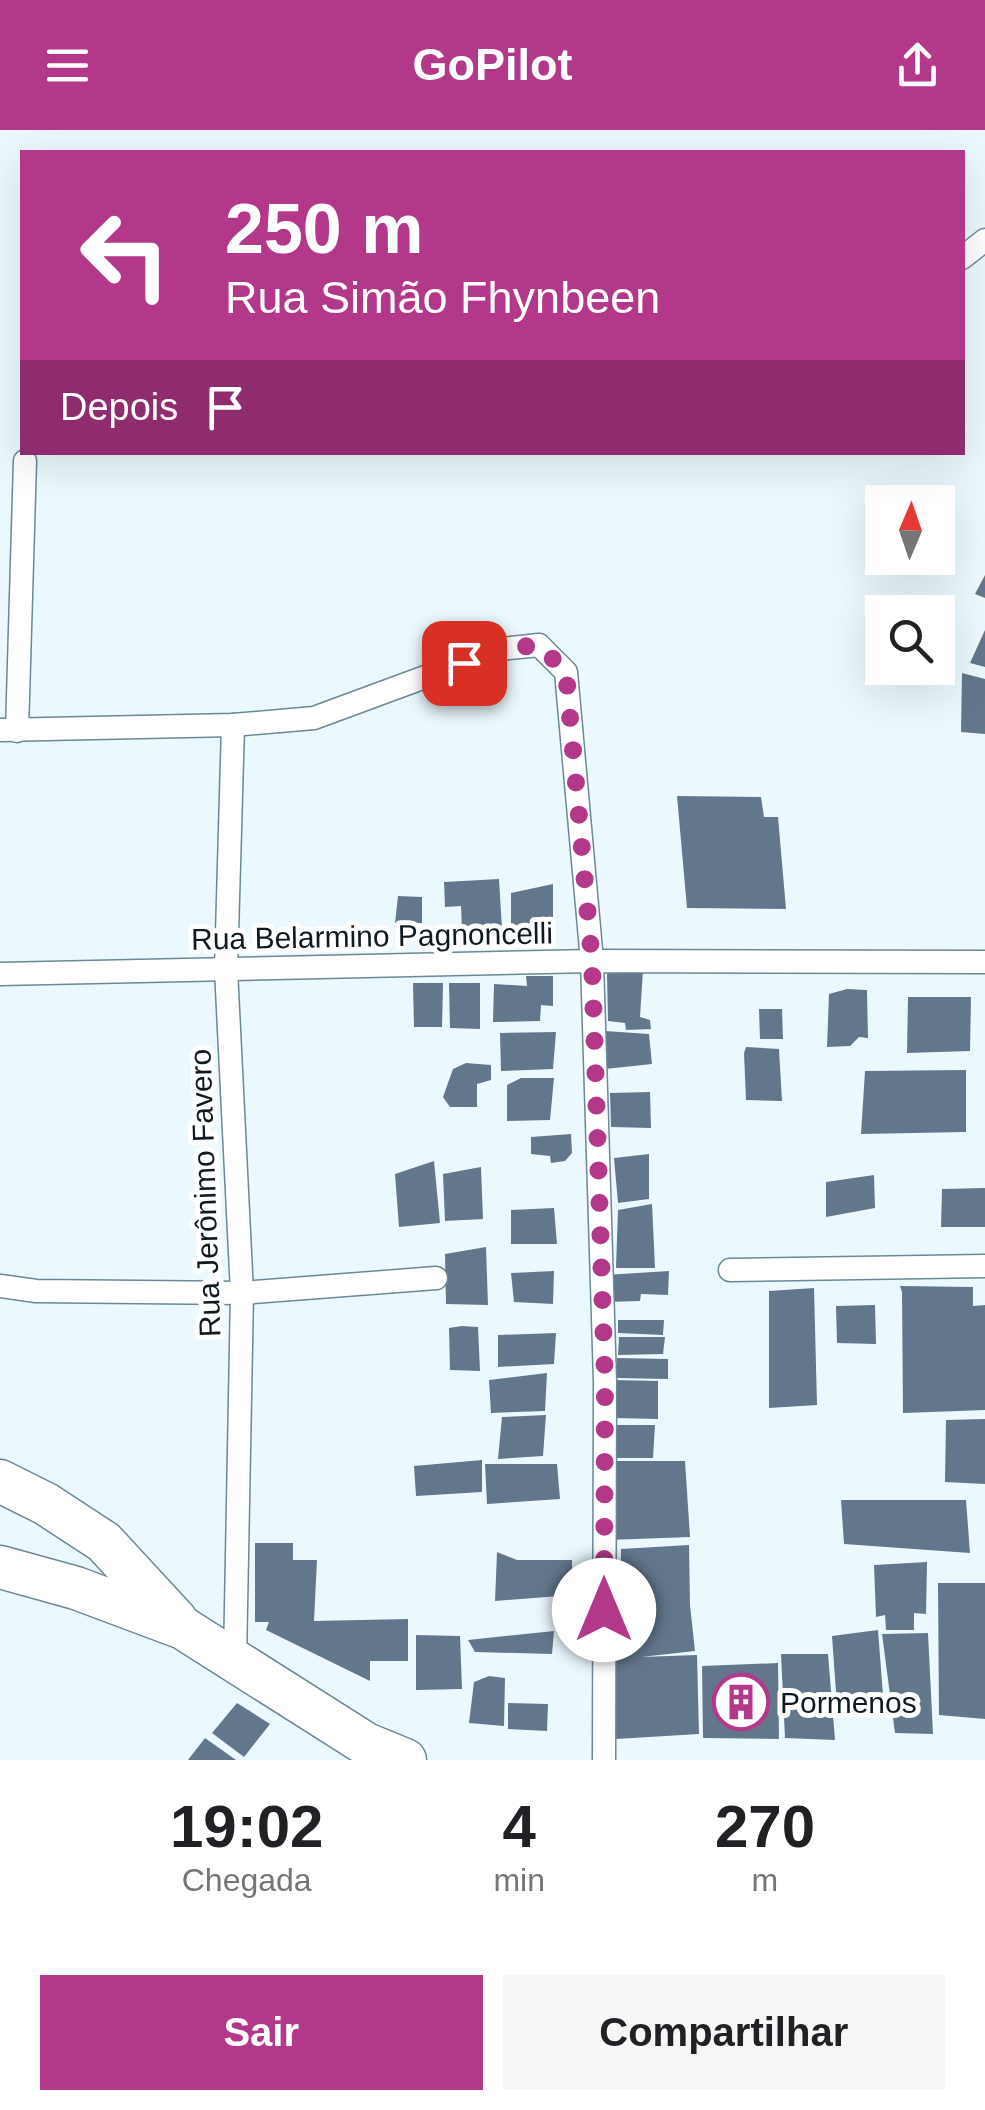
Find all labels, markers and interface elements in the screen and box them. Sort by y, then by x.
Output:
icon: menu [40,38,95,93]
icon: share [890,38,945,93]
text: GoPilot [413,39,572,90]
icon: left [60,190,190,320]
text: 250 m [225,190,423,268]
text: Rua Simão Fhynbeen [225,272,660,323]
icon: arrive [198,380,253,435]
text: Depois [60,386,178,428]
north arrow [865,485,955,575]
map controls [865,485,955,685]
button: search [865,595,955,685]
pin [422,621,507,706]
icon: arrive [437,636,492,691]
street label: Rua Belarmino Pagnoncelli [191,916,553,956]
street label: Rua Jerônimo Favero [183,1048,227,1338]
position arrow [552,1558,656,1662]
building icon: Pormenos [711,1672,771,1732]
place label: Pormenos [780,1686,917,1719]
text: 19:02 [170,1793,323,1860]
text: 4 [502,1793,536,1860]
text: 270 [715,1793,815,1860]
text: Chegada [182,1862,312,1898]
text: min [493,1862,545,1898]
text: m [752,1862,778,1898]
button: Sair [40,1975,483,2090]
button: Compartilhar [503,1975,945,2090]

